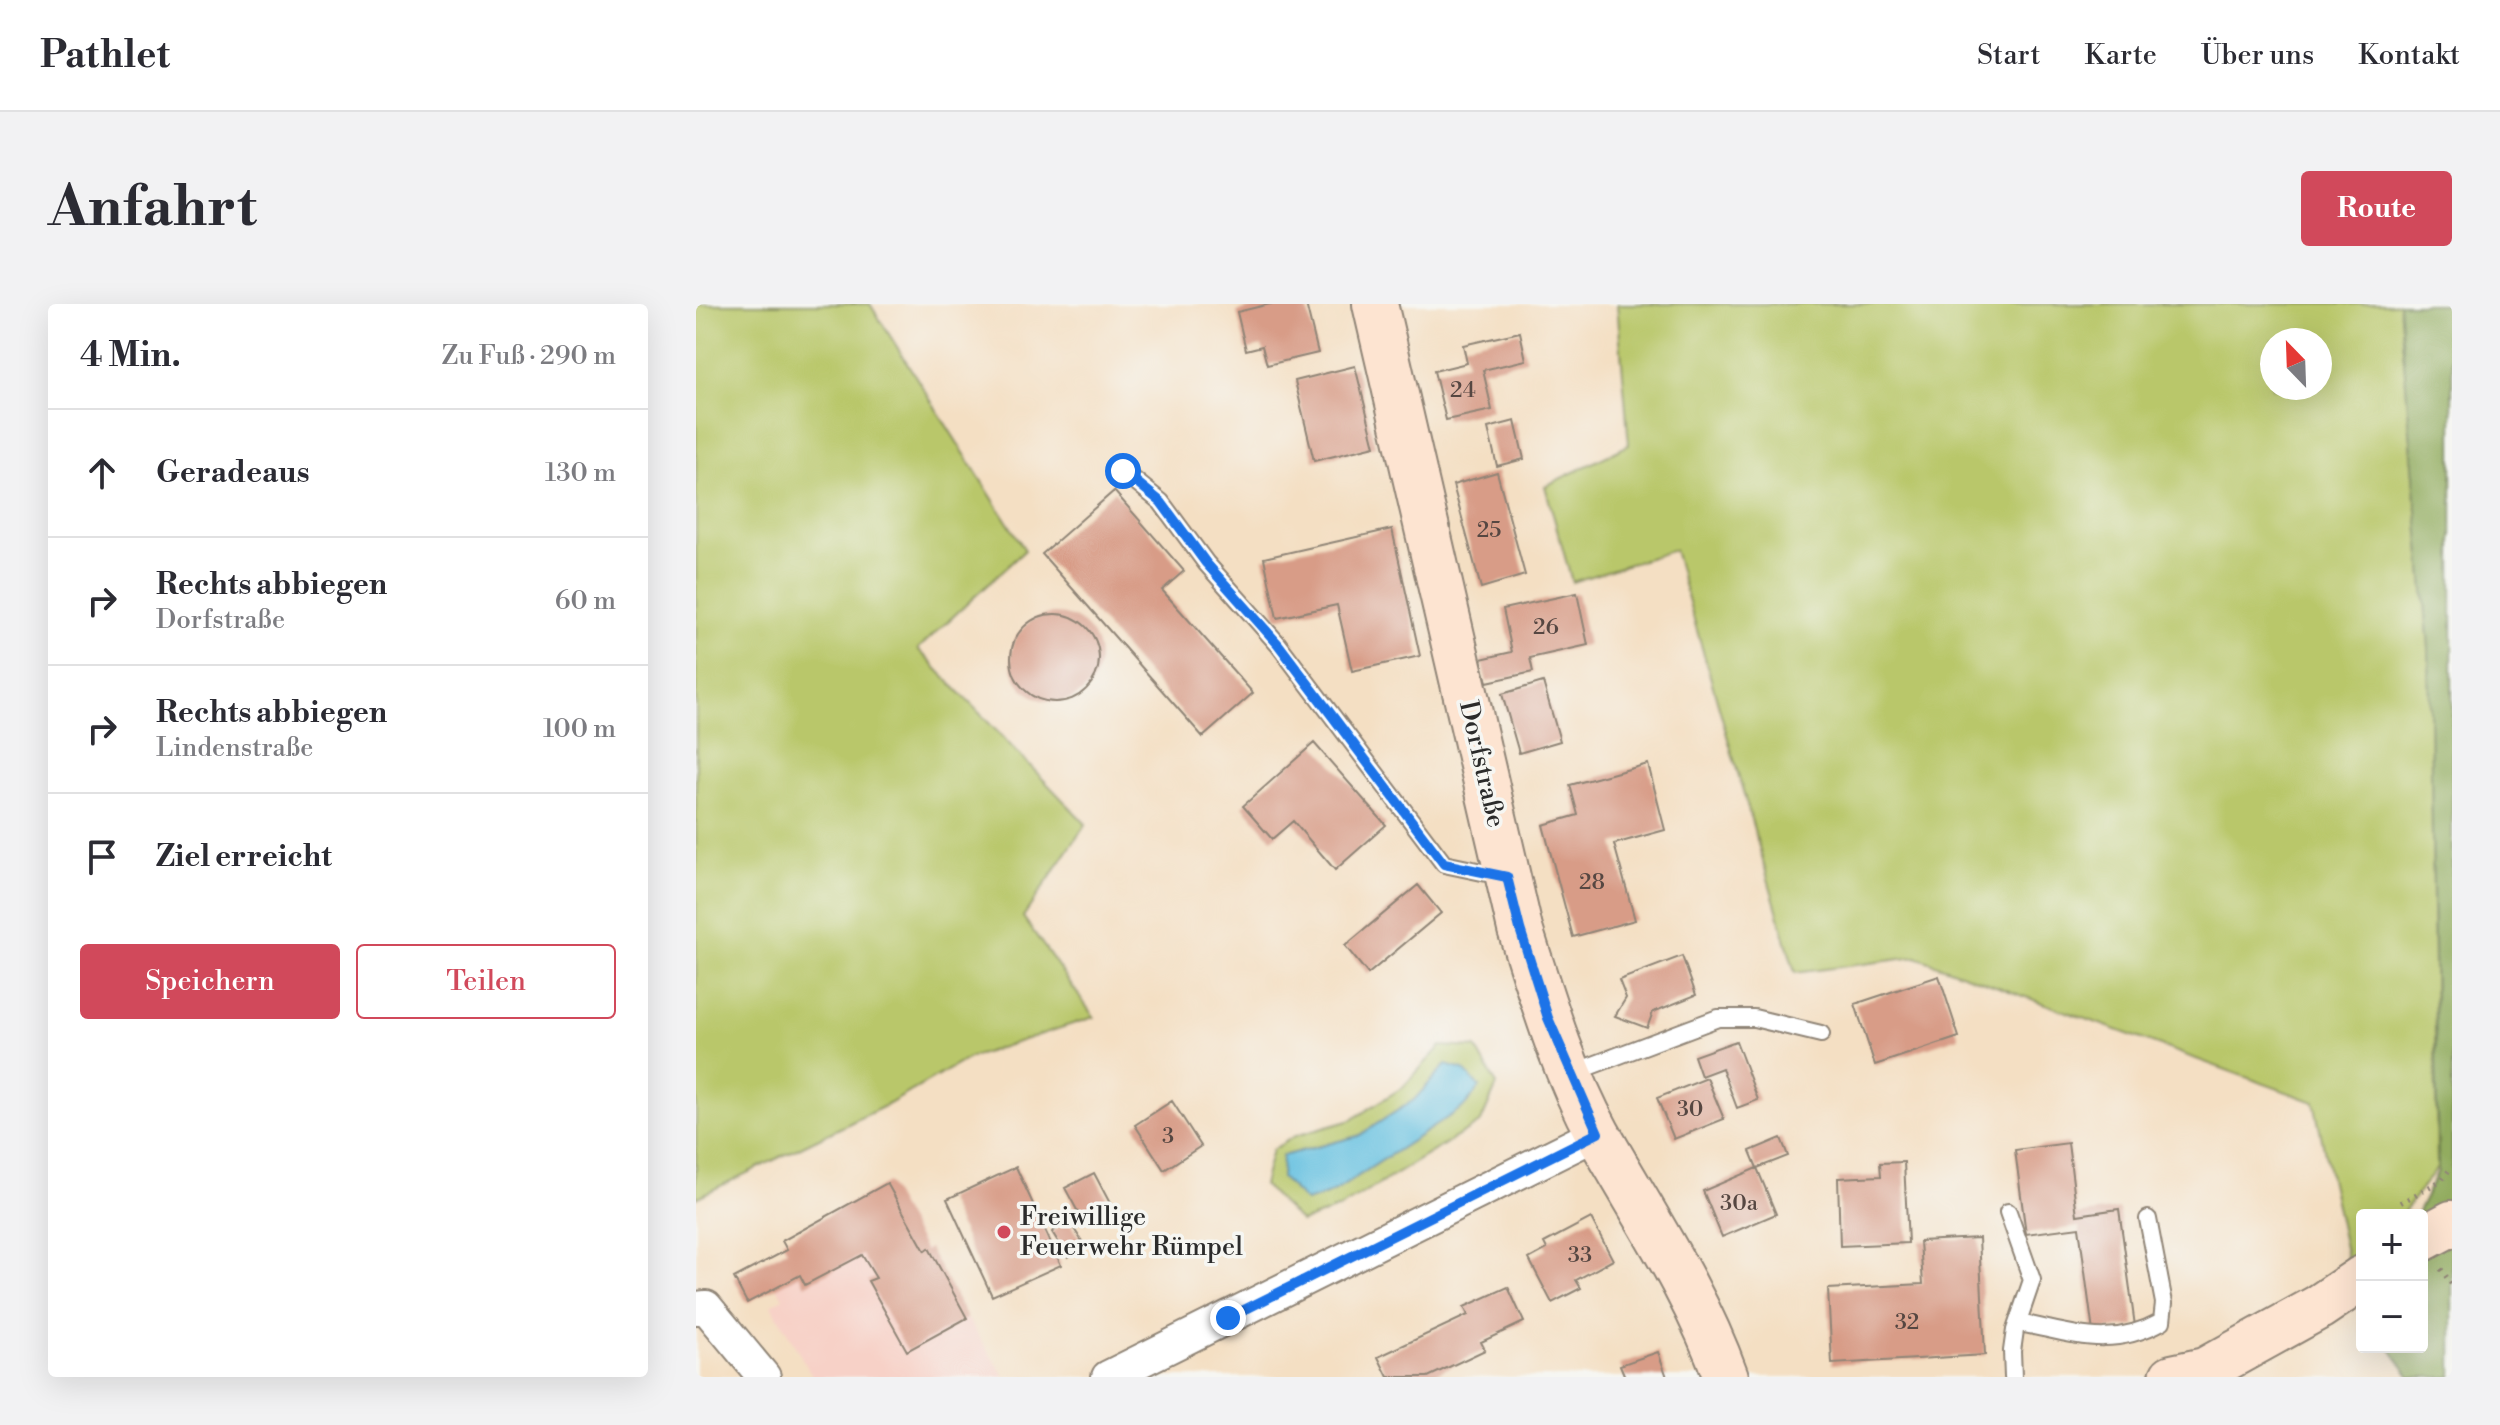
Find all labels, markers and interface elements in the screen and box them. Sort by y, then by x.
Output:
text: Pathlet [40,32,170,79]
text: Start [1977,38,2040,73]
text: Karte [2084,38,2157,73]
text: Über uns [2201,38,2314,73]
text: Kontakt [2358,38,2460,73]
button: Route [2301,171,2452,246]
text: Anfahrt [48,173,257,243]
north arrow [2260,328,2332,400]
text: 4 Min. [80,335,181,377]
text: Zu Fuß · 290 m [442,340,616,372]
house number: 24 [1450,377,1476,404]
icon: ahead [80,451,124,495]
route start [1105,453,1141,489]
text: Geradeaus [156,454,310,492]
text: 130 m [545,457,616,489]
house number: 25 [1477,517,1501,544]
text: Rechts abbiegen [156,566,387,604]
icon: right [80,579,124,623]
text: 60 m [555,585,616,617]
text: Dorfstraße [156,604,285,636]
house number: 26 [1533,614,1559,641]
text: Rechts abbiegen [156,694,387,732]
street label: Dorfstraße [1452,698,1512,830]
icon: right [80,707,124,751]
text: 100 m [543,713,616,745]
text: Lindenstraße [156,732,313,764]
icon: arrive [80,835,124,879]
text: Ziel erreicht [156,838,332,876]
house number: 28 [1579,869,1605,896]
button: Speichern [80,944,340,1019]
button: Teilen [356,944,616,1019]
house number: 30 [1677,1096,1703,1123]
house number: 3 [1162,1123,1174,1150]
house number: 30a [1720,1190,1759,1217]
place label: Freiwillige Feuerwehr Rümpel [1020,1201,1243,1263]
map controls [2356,1209,2428,1353]
button: + [2356,1209,2428,1281]
marker: Freiwillige Feuerwehr Rümpel [995,1223,1013,1241]
house number: 33 [1568,1242,1592,1269]
button: − [2356,1281,2428,1353]
route end [1210,1300,1246,1336]
house number: 32 [1895,1309,1919,1336]

